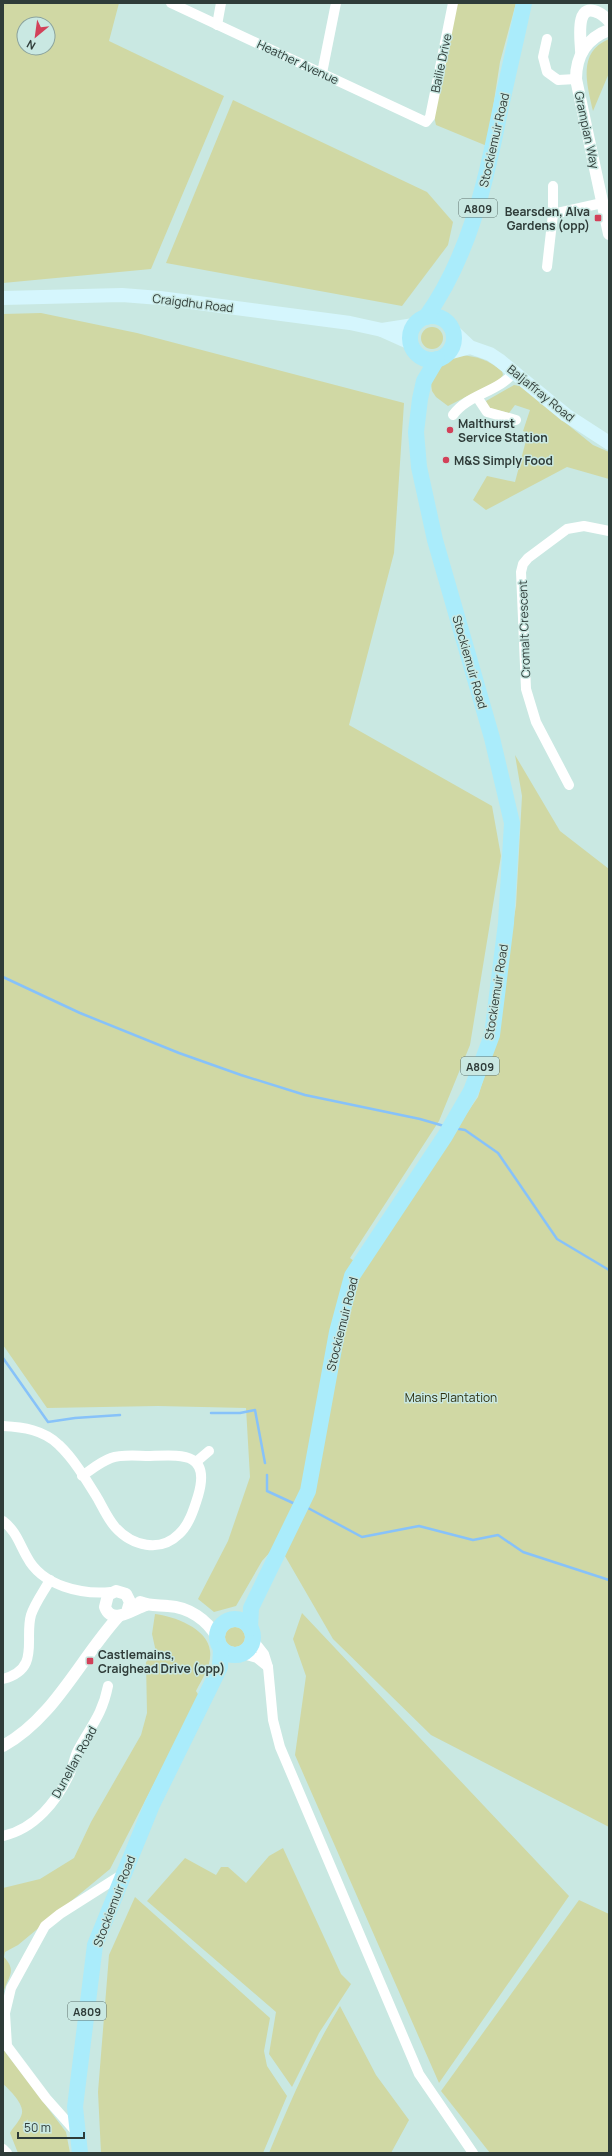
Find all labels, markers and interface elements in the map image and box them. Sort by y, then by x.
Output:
north arrow [16,16,56,56]
street label: Bailie Drive [426,32,456,94]
street label: Heather Avenue [254,36,342,88]
text: N [24,37,38,54]
street label: Grampian Way [570,90,604,171]
street label: Stockiemuir Road [475,91,513,189]
road number: A809 [459,199,497,217]
place label: Bearsden, Alva Gardens (opp) [505,203,590,234]
marker: Bearsden, Alva Gardens (opp) [593,213,603,223]
street label: Craigdhu Road [152,290,234,316]
street label: Baljaffray Road [504,361,578,425]
place label: Malthurst Service Station [458,415,548,446]
marker: Malthurst Service Station [445,425,455,435]
place label: M&S Simply Food [454,452,553,469]
marker: M&S Simply Food [441,455,451,465]
street label: Cromalt Crescent [514,580,534,678]
street label: Stockiemuir Road [449,613,491,711]
street label: Stockiemuir Road [480,943,512,1041]
road number: A809 [461,1057,499,1075]
street label: Stockiemuir Road [322,1275,362,1373]
park label: Mains Plantation [405,1389,497,1406]
place label: Castlemains, Craighead Drive (opp) [98,1646,225,1677]
marker: Castlemains, Craighead Drive (opp) [85,1656,95,1666]
street label: Dunellan Road [47,1723,101,1801]
street label: Stockiemuir Road [89,1853,139,1949]
road number: A809 [68,2002,106,2020]
scale bar [18,2114,84,2140]
text: 50 m [24,2119,51,2136]

